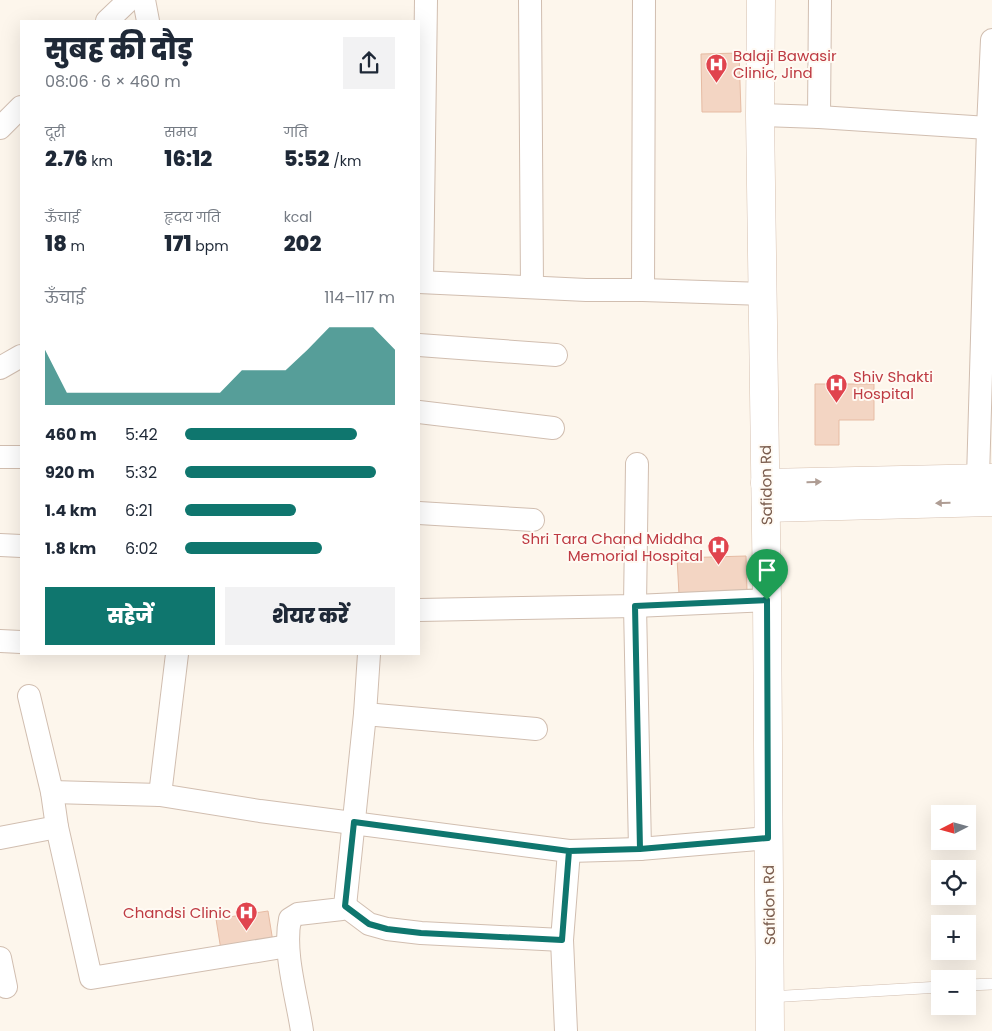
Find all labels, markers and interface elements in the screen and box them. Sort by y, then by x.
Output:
text: सुबह की दौड़ [45,30,193,69]
button: share [343,37,395,89]
place label: Balaji Bawasir Clinic, Jind [733,45,837,83]
hospital icon: Balaji Bawasir Clinic, Jind [705,52,729,83]
text: 08:06 · 6 × 460 m [45,70,181,93]
text: दूरी [45,122,65,142]
text: समय [164,122,197,142]
text: गति [284,122,308,142]
text: 2.76 [45,144,88,173]
text: 16:12 [164,144,212,173]
text: 5:52 [284,144,329,173]
text: km [88,151,113,171]
text: /km [329,151,362,171]
text: ऊँचाई [45,207,80,227]
text: हृदय गति [164,207,221,227]
text: kcal [284,207,312,227]
text: 18 [45,229,67,258]
text: 171 [164,229,192,258]
text: 202 [284,229,321,258]
text: m [67,236,85,256]
text: bpm [192,236,229,256]
text: ऊँचाई [45,286,85,309]
text: 114–117 m [324,286,395,309]
place label: Shiv Shakti Hospital [853,366,933,404]
hospital icon: Shiv Shakti Hospital [825,373,849,404]
text: 460 m [45,423,97,446]
text: 5:42 [125,423,158,446]
street label: Safidon Rd [755,445,777,525]
text: 920 m [45,461,95,484]
text: 5:32 [125,461,157,484]
one-way arrow [806,478,822,486]
text: 1.4 km [45,499,97,522]
text: 6:21 [125,499,153,522]
one-way arrow [935,500,951,508]
place label: Shri Tara Chand Middha Memorial Hospital [522,528,703,566]
hospital icon: Shri Tara Chand Middha Memorial Hospital [707,535,731,566]
text: 1.8 km [45,537,96,560]
text: 6:02 [125,537,158,560]
pin [746,549,788,600]
icon: arrive [753,556,781,584]
button: सहेजें [45,587,215,645]
button: शेयर करें [225,587,395,645]
north arrow [931,805,976,850]
map controls [931,805,976,1015]
button: locate [931,860,976,905]
street label: Safidon Rd [758,865,780,945]
hospital icon: Chandsi Clinic [235,900,259,931]
place label: Chandsi Clinic [123,902,231,923]
button: + [931,915,976,960]
button: − [931,970,976,1015]

